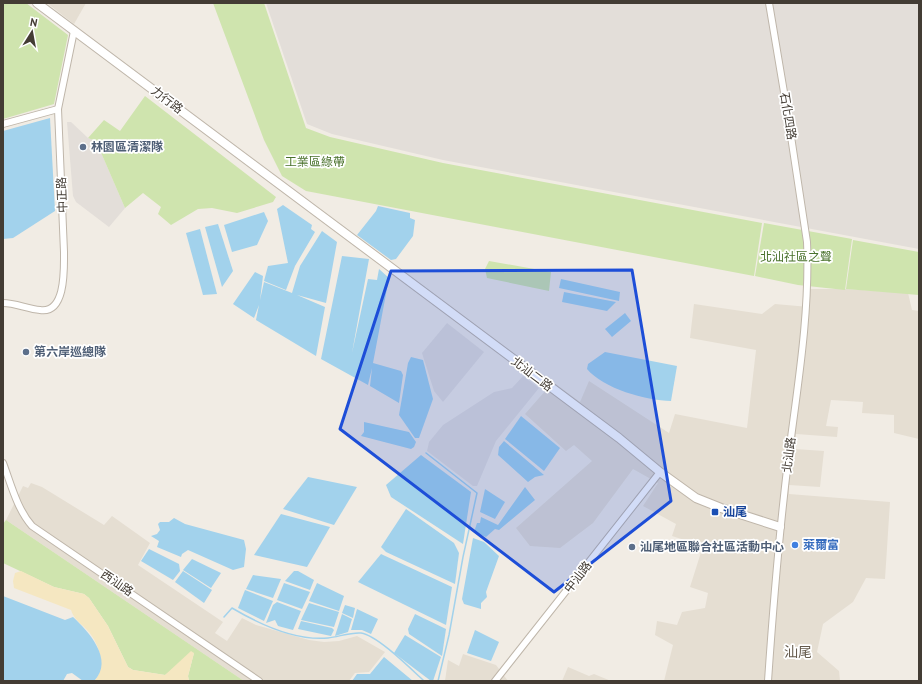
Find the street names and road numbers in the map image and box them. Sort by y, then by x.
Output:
street label: 力行路 [148,83,186,116]
street label: 石化四路 [777,91,800,141]
street label: 中正路 [53,177,70,213]
street label: 北汕二路 [509,353,556,394]
street label: 北汕路 [779,436,798,474]
street label: 中汕路 [561,558,595,595]
street label: 西汕路 [98,566,136,599]

